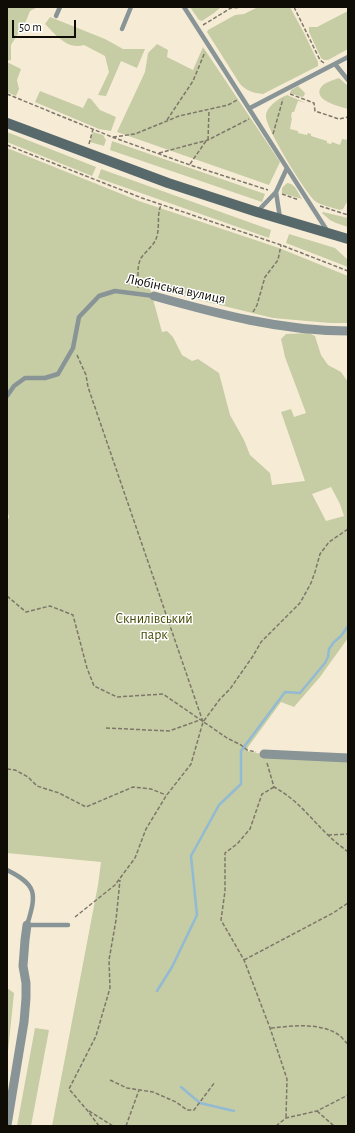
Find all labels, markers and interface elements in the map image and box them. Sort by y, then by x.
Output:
scale bar [14,12,78,38]
text: 50 m [19,21,42,33]
street label: Любінська вулиця [125,270,227,308]
park label: Скнилівський парк [115,611,193,644]

